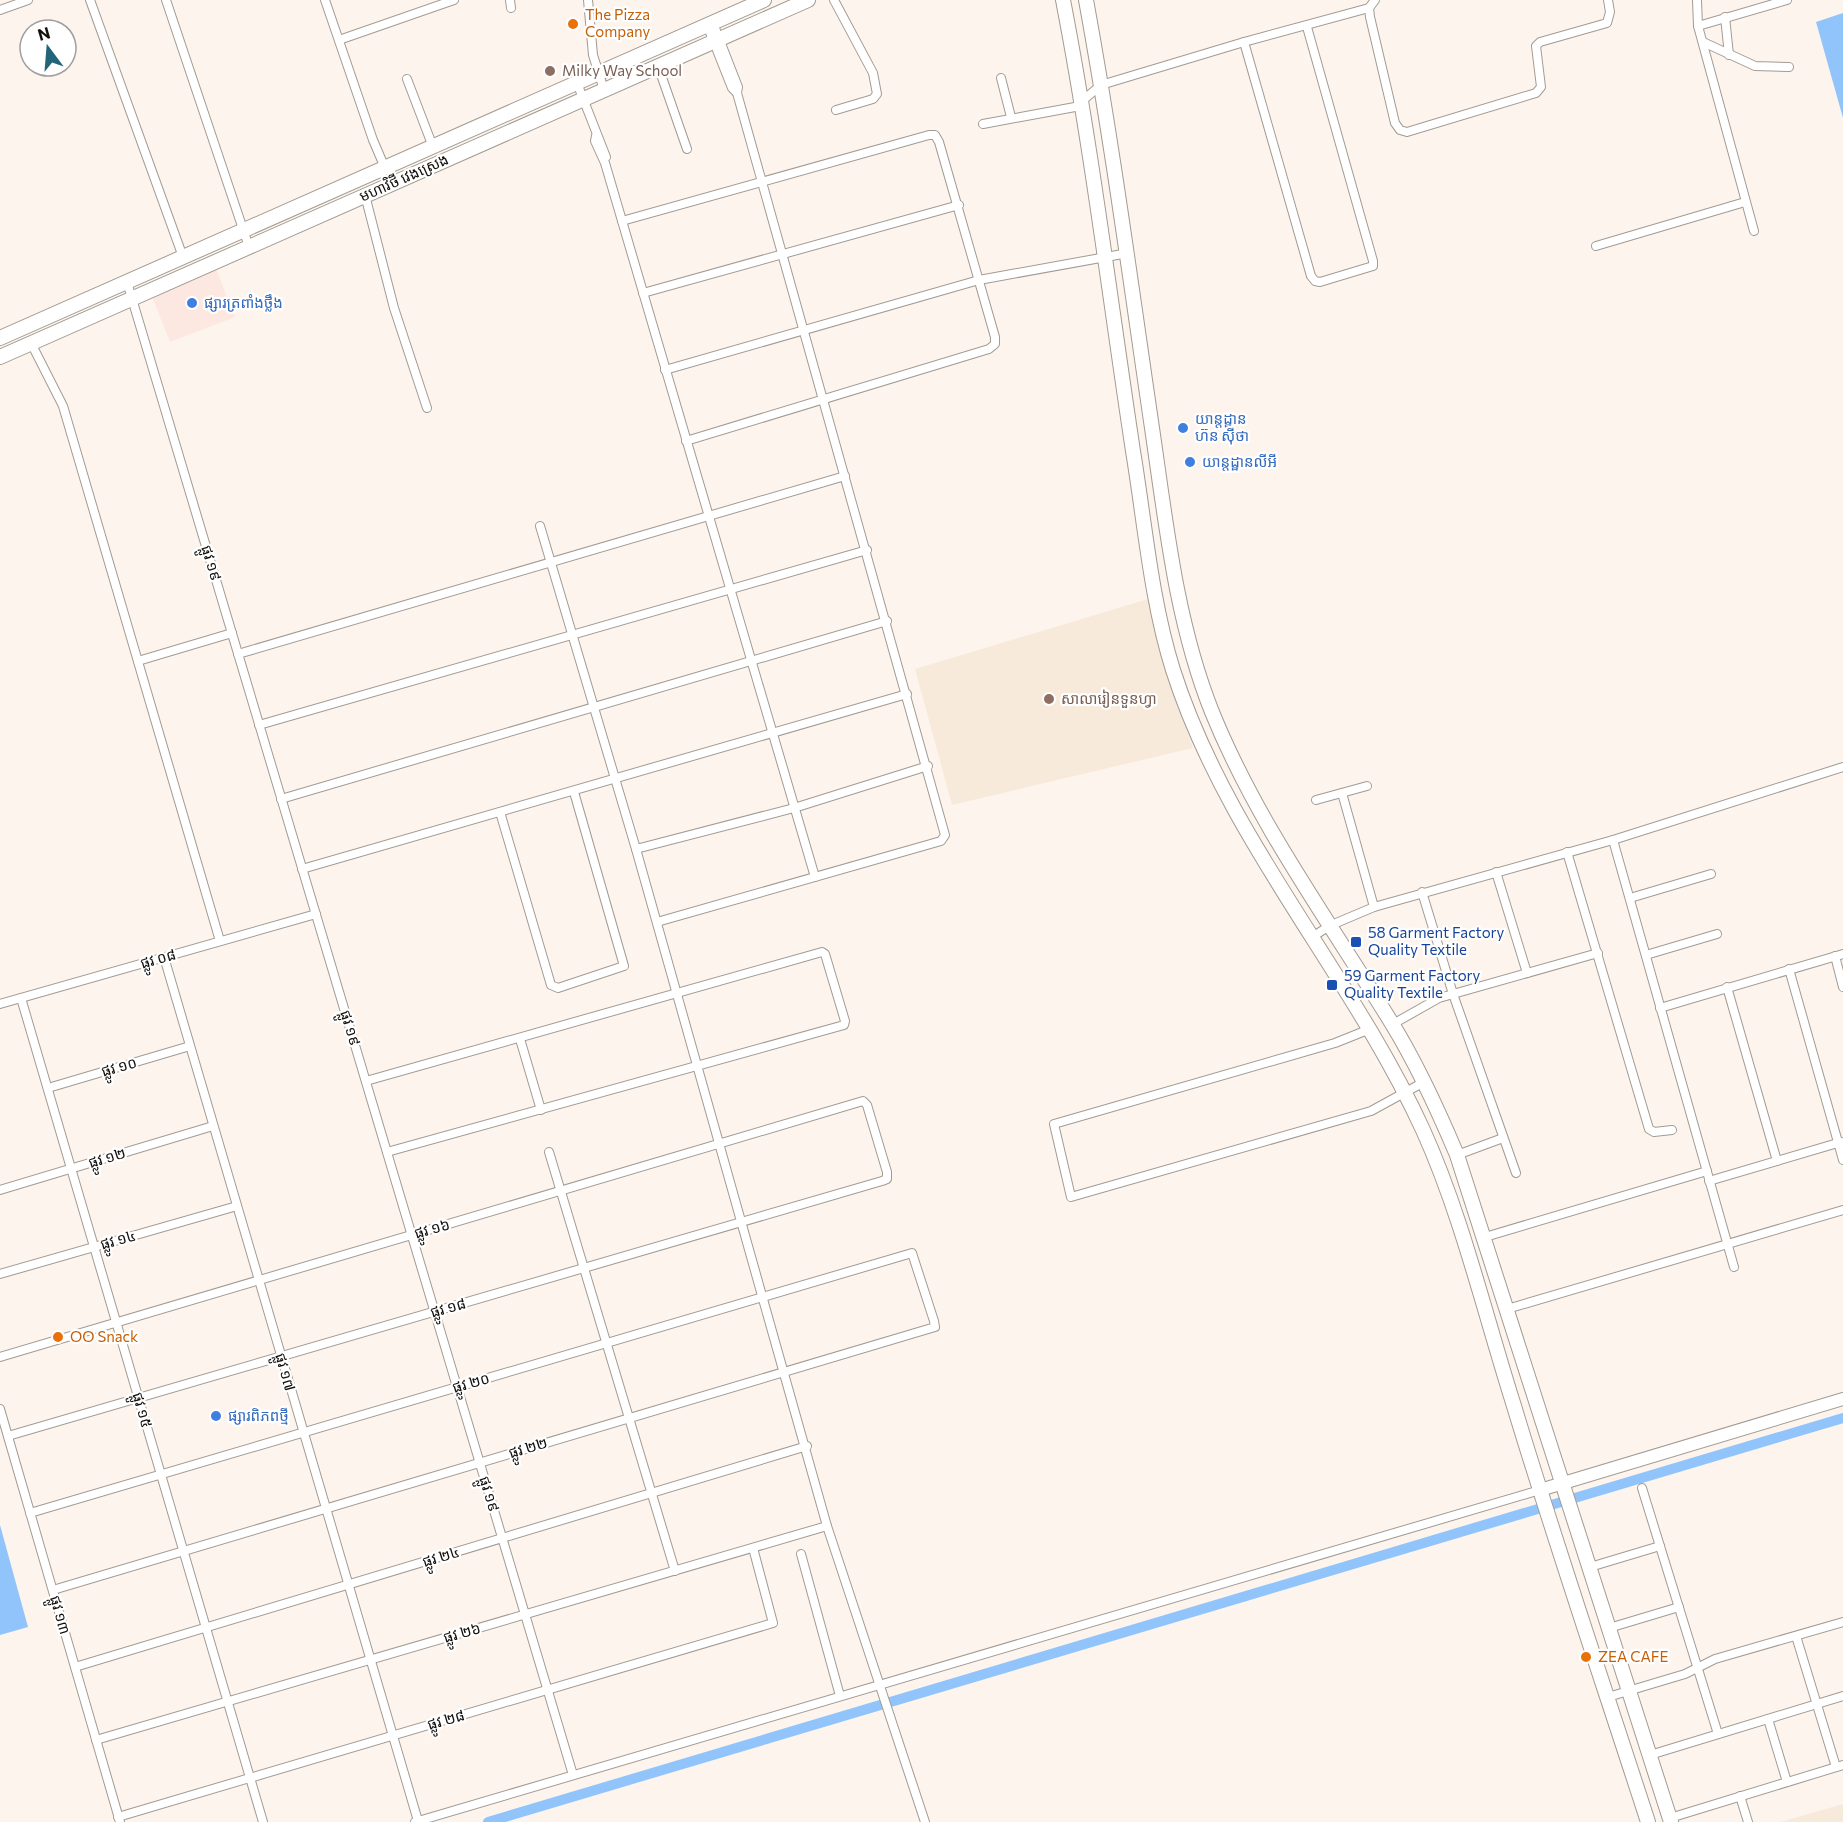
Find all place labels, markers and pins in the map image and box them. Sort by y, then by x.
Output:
place label: The Pizza Company [585,5,650,40]
marker: The Pizza Company [566,17,580,31]
place label: Milky Way School [562,61,682,79]
marker: Milky Way School [543,64,557,78]
place label: ផ្សារត្រពាំងថ្លឹង [204,293,283,312]
marker: ផ្សារត្រពាំងថ្លឹង [185,296,199,310]
place label: យាន្ដដ្ឋាន ហ៊ន ស៊ីថា [1195,409,1249,445]
marker: យាន្ដដ្ឋាន ហ៊ន ស៊ីថា [1176,421,1190,435]
place label: យាន្ដដ្ឋានលីអី [1202,452,1277,471]
marker: យាន្ដដ្ឋានលីអី [1183,455,1197,469]
place label: សាលារៀនទួនហ្វា [1061,689,1157,708]
marker: សាលារៀនទួនហ្វា [1042,692,1056,706]
place label: 58 Garment Factory Quality Textile [1368,923,1505,958]
marker: 58 Garment Factory Quality Textile [1349,935,1363,949]
place label: 59 Garment Factory Quality Textile [1344,966,1481,1001]
marker: 59 Garment Factory Quality Textile [1325,978,1339,992]
place label: OO Snack [70,1327,138,1345]
marker: OO Snack [51,1330,65,1344]
place label: ផ្សារពិភពថ្មី [228,1406,289,1425]
marker: ផ្សារពិភពថ្មី [209,1409,223,1423]
place label: ZEA CAFE [1598,1647,1668,1665]
marker: ZEA CAFE [1579,1650,1593,1664]

